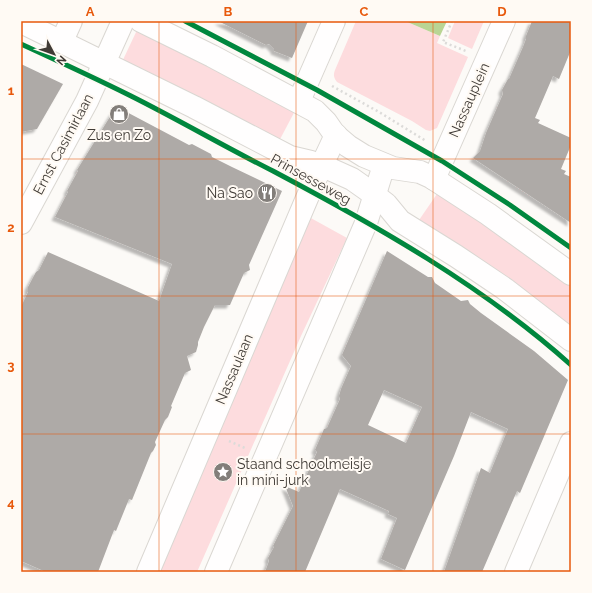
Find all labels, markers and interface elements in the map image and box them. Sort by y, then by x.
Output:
text: A [86,4,95,19]
text: B [224,4,233,19]
text: C [360,4,369,19]
text: D [497,4,507,19]
north arrow [34,34,74,74]
text: N [54,53,69,68]
street label: Nassauplein [445,60,493,140]
text: 1 [8,83,15,98]
street label: Ernst Casimirlaan [30,91,96,197]
shop icon: Zus en Zo [108,103,130,125]
place label: Zus en Zo [87,127,151,143]
street label: Prinsesseweg [268,150,354,208]
restaurant icon: Na Sao [256,182,278,204]
place label: Na Sao [207,185,253,201]
text: 2 [7,220,15,235]
street label: Nassaulaan [212,331,256,407]
text: 3 [7,358,15,373]
place label: Staand schoolmeisje in mini-jurk [237,456,371,488]
place icon: Staand schoolmeisje in mini-jurk [212,461,234,483]
text: 4 [7,495,15,510]

